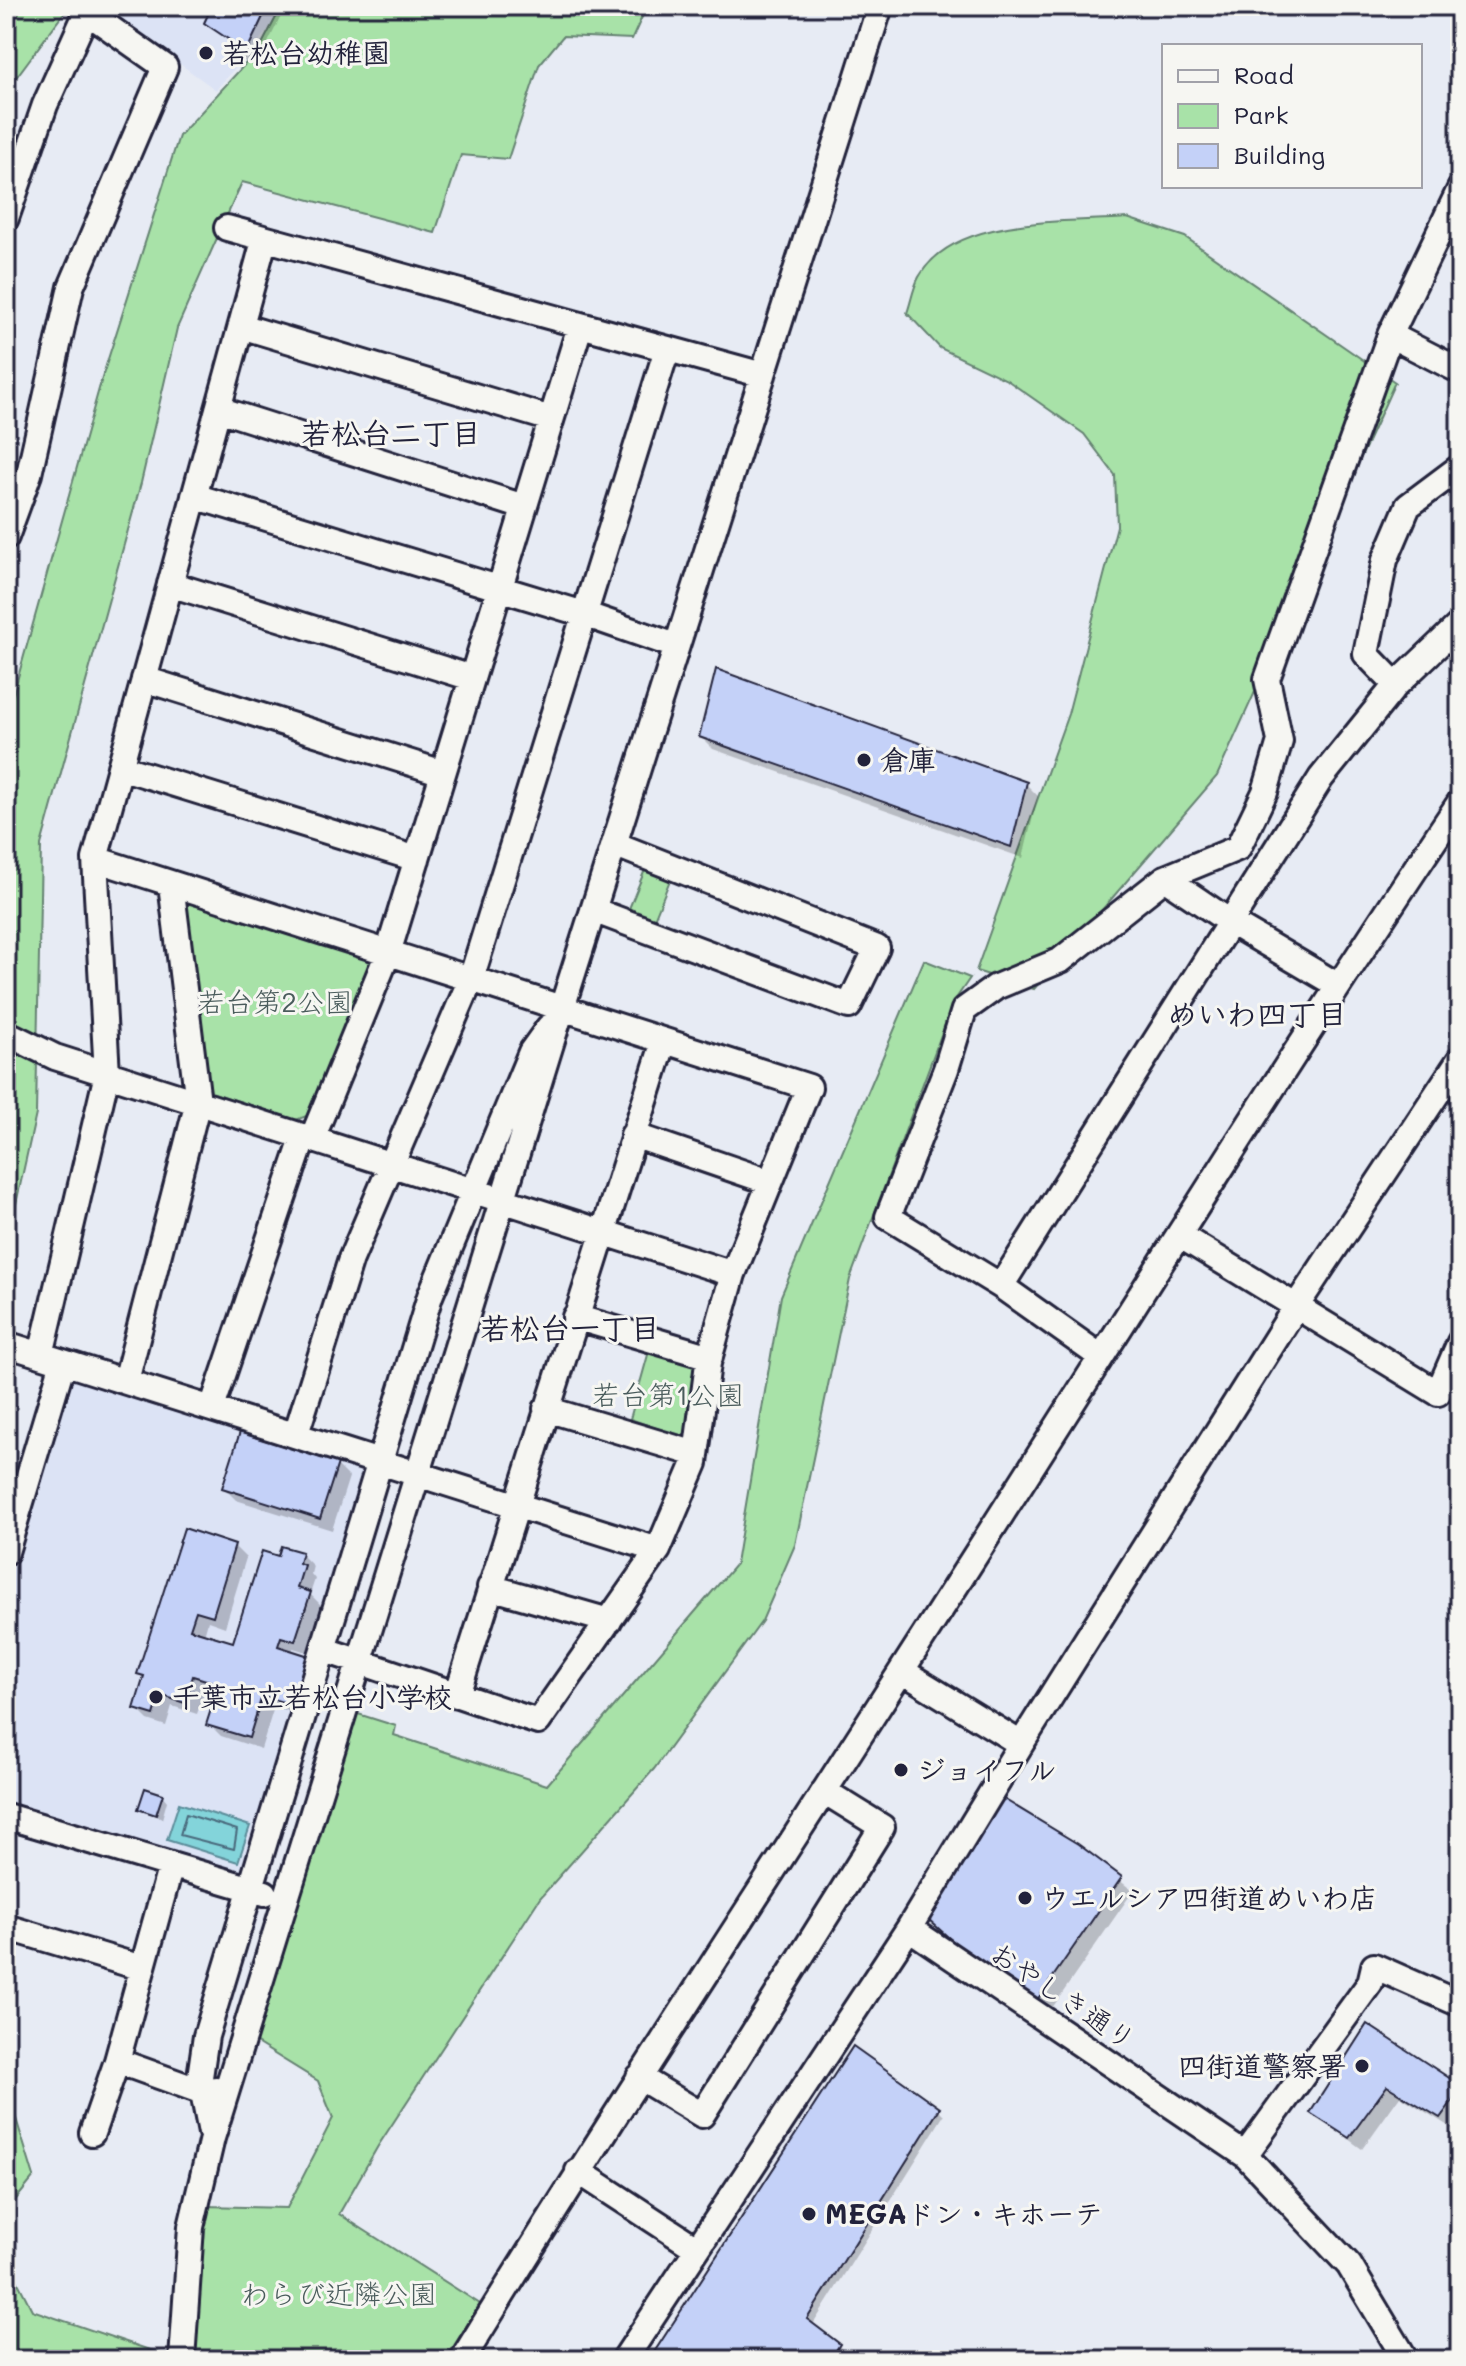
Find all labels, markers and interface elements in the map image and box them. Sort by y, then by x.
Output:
place label: 若松台幼稚園 [222,34,390,70]
marker: 若松台幼稚園 [197,44,215,62]
legend [1162,44,1422,188]
text: Road [1234,59,1294,90]
text: Park [1234,99,1288,130]
text: Building [1234,139,1325,170]
district label: 若松台二丁目 [301,412,481,452]
place label: 倉庫 [880,741,936,777]
marker: 倉庫 [855,751,873,769]
park label: 若台第2公園 [197,983,353,1019]
district label: めいわ四丁目 [1167,993,1347,1033]
district label: 若松台一丁目 [480,1307,660,1347]
park label: 若台第1公園 [592,1376,744,1412]
place label: 千葉市立若松台小学校 [172,1678,452,1714]
marker: 千葉市立若松台小学校 [147,1688,165,1706]
place label: ジョイフル [917,1751,1056,1787]
marker: ジョイフル [892,1761,910,1779]
place label: ウエルシア四街道めいわ店 [1041,1879,1378,1915]
marker: ウエルシア四街道めいわ店 [1016,1889,1034,1907]
street label: おやしき通り [984,1933,1143,2057]
place label: 四街道警察署 [1178,2047,1346,2083]
marker: 四街道警察署 [1353,2057,1371,2075]
place label: MEGAドン・キホーテ [825,2195,1103,2231]
marker: MEGAドン・キホーテ [800,2205,818,2223]
park label: わらび近隣公園 [241,2275,437,2311]

